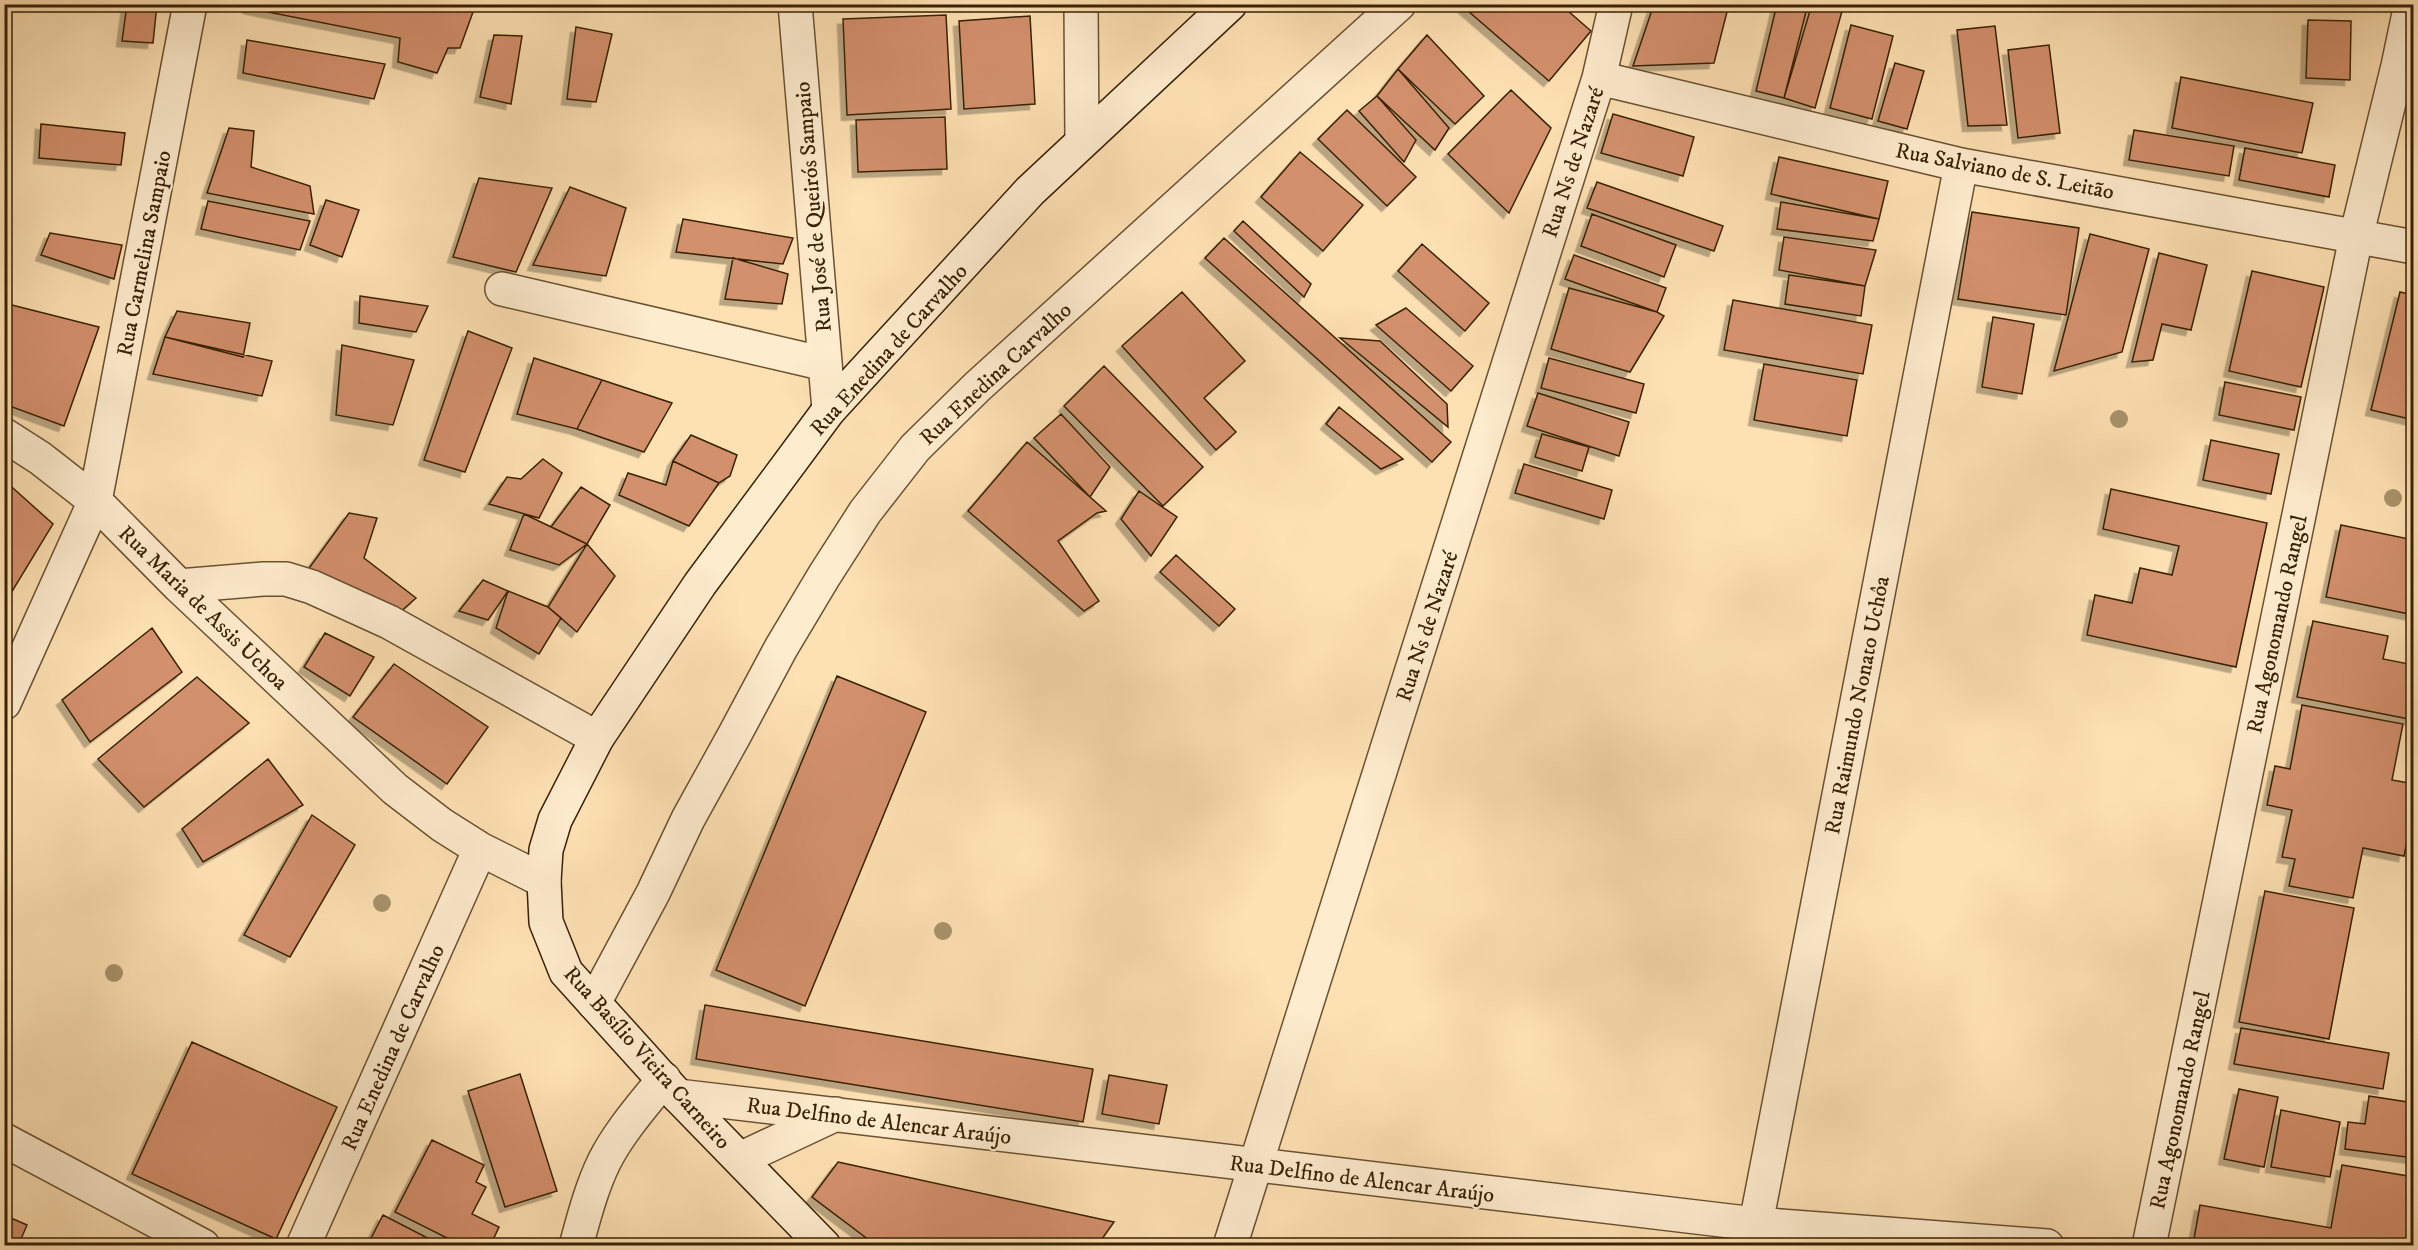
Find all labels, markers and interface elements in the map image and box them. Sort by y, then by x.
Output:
street label: Rua José de Queirós Sampaio [789,81,838,333]
street label: Rua Ns de Nazaré [1536,84,1610,241]
street label: Rua Salviano de S. Leitão [1893,137,2116,206]
street label: Rua Carmelina Sampaio [111,148,178,358]
street label: Rua Enedina de Carvalho [805,258,974,442]
street label: Rua Enedina Carvalho [914,297,1078,451]
street label: Rua Agonomando Rangel [2241,512,2314,736]
street label: Rua Maria de Assis Uchoa [112,520,294,697]
street label: Rua Ns de Nazaré [1390,548,1464,705]
street label: Rua Raimundo Nonato Uchôa [1819,573,1896,837]
street label: Rua Enedina de Carvalho [336,940,451,1155]
street label: Rua Basílio Vieira Carneiro [558,961,736,1155]
street label: Rua Agonomando Rangel [2144,988,2217,1212]
street label: Rua Delfino de Alencar Araújo [745,1092,1013,1151]
street label: Rua Delfino de Alencar Araújo [1228,1150,1496,1209]

